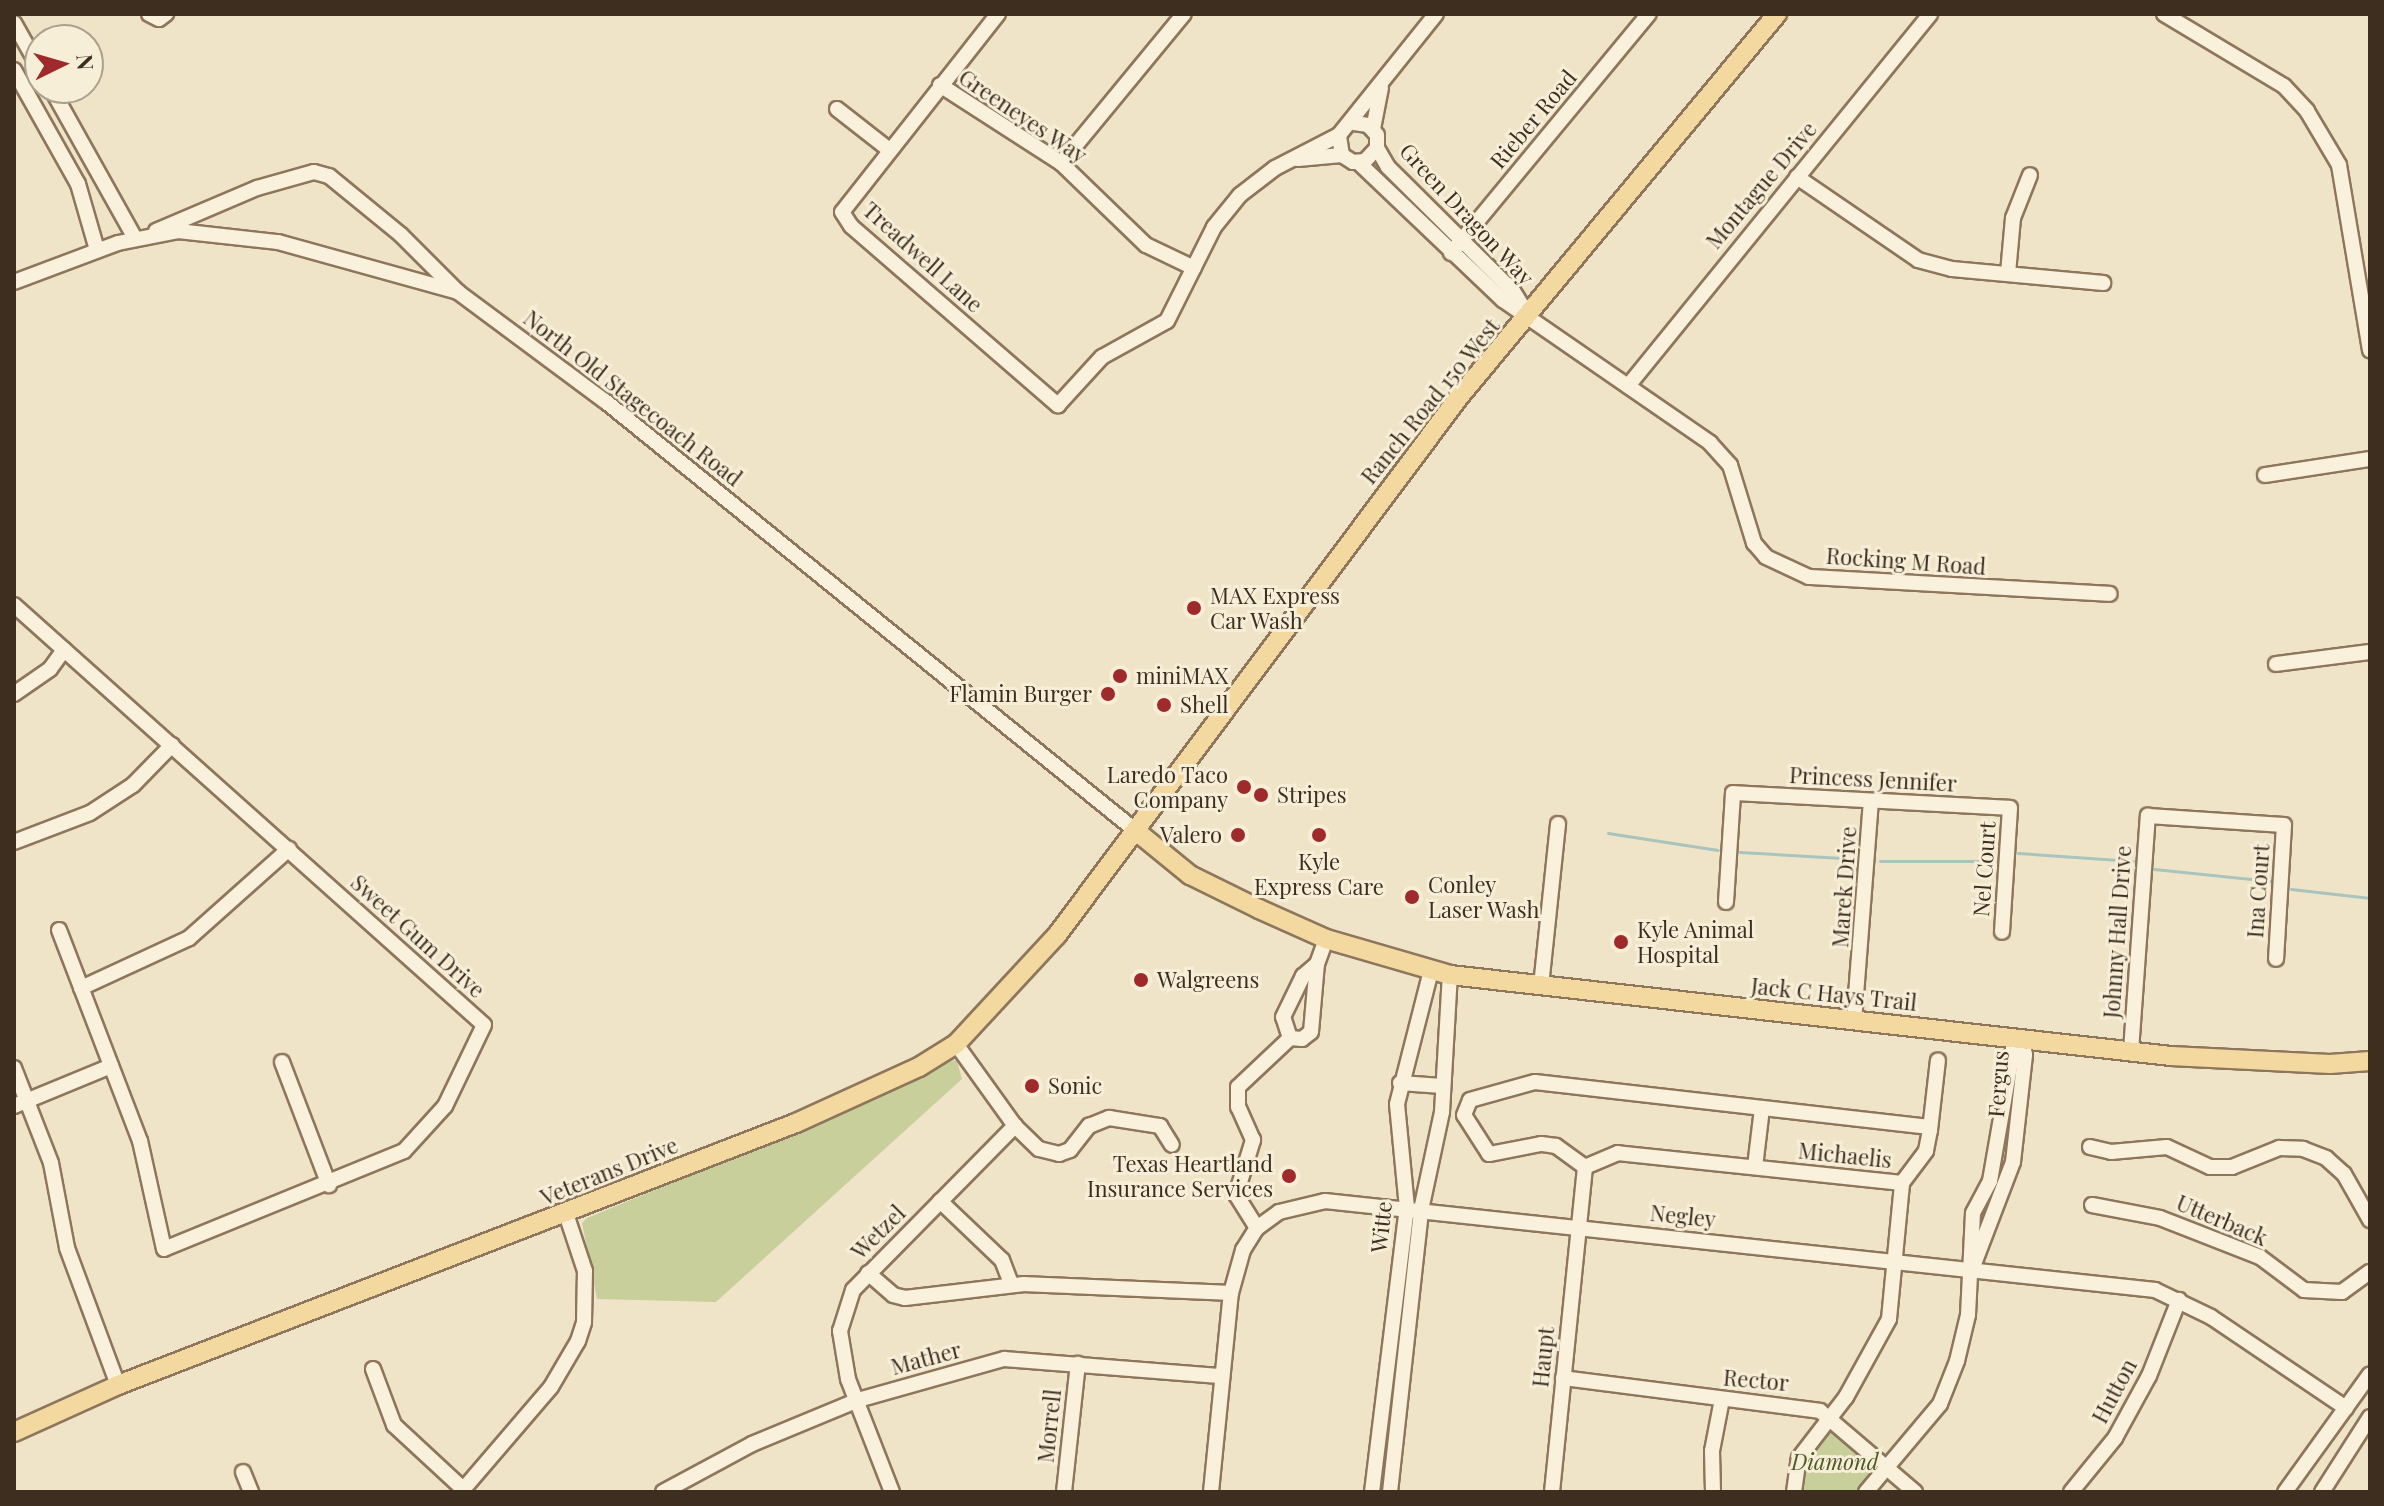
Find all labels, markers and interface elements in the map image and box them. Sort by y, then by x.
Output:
north arrow [24,24,104,104]
text: N [70,53,102,71]
street label: Greeneyes Way [954,63,1092,169]
street label: Rieber Road [1484,64,1582,174]
street label: Montague Drive [1700,116,1822,254]
street label: Green Dragon Way [1394,137,1540,291]
street label: Treadwell Lane [858,196,988,318]
street label: North Old Stagecoach Road [519,305,747,491]
street label: Ranch Road 150 West [1355,313,1505,489]
street label: Rocking M Road [1825,542,1987,580]
place label: MAX Express Car Wash [1210,582,1340,634]
marker: MAX Express Car Wash [1185,599,1203,617]
place label: miniMAX [1136,663,1229,689]
marker: miniMAX [1111,667,1129,685]
place label: Flamin Burger [949,681,1092,707]
marker: Flamin Burger [1099,685,1117,703]
place label: Shell [1180,692,1229,718]
marker: Shell [1155,696,1173,714]
place label: Laredo Taco Company [1106,761,1228,812]
street label: Princess Jennifer [1789,761,1957,797]
marker: Laredo Taco Company [1235,778,1253,796]
place label: Stripes [1277,782,1347,808]
marker: Stripes [1252,786,1270,804]
street label: Nel Court [1967,820,2001,918]
place label: Valero [1160,822,1222,848]
street label: Marek Drive [1827,825,1861,949]
marker: Valero [1229,826,1247,844]
marker: Kyle Express Care [1310,826,1328,844]
street label: Ina Court [2242,843,2274,939]
street label: Johnny Hall Drive [2098,845,2136,1019]
place label: Kyle Express Care [1254,848,1384,900]
street label: Sweet Gum Drive [346,869,490,1003]
place label: Conley Laser Wash [1428,871,1541,922]
marker: Conley Laser Wash [1403,888,1421,906]
place label: Kyle Animal Hospital [1637,916,1755,968]
marker: Kyle Animal Hospital [1612,933,1630,951]
place label: Walgreens [1157,967,1259,993]
marker: Walgreens [1132,971,1150,989]
street label: Jack C Hays Trail [1749,972,1919,1016]
street label: Fergus [1982,1050,2014,1118]
place label: Sonic [1048,1073,1102,1099]
marker: Sonic [1023,1077,1041,1095]
street label: Veterans Drive [537,1131,681,1211]
street label: Michaelis [1797,1137,1893,1173]
place label: Texas Heartland Insurance Services [1087,1150,1273,1202]
marker: Texas Heartland Insurance Services [1280,1167,1298,1185]
street label: Utterback [2173,1189,2271,1251]
street label: Negley [1649,1199,1717,1233]
street label: Wetzel [846,1200,910,1264]
street label: Witte [1365,1200,1397,1254]
street label: Haupt [1527,1325,1559,1389]
street label: Mather [888,1336,964,1380]
street label: Hutton [2086,1354,2142,1428]
street label: Rector [1722,1364,1790,1396]
street label: Morrell [1032,1388,1066,1464]
park label: Diamond [1791,1449,1879,1475]

